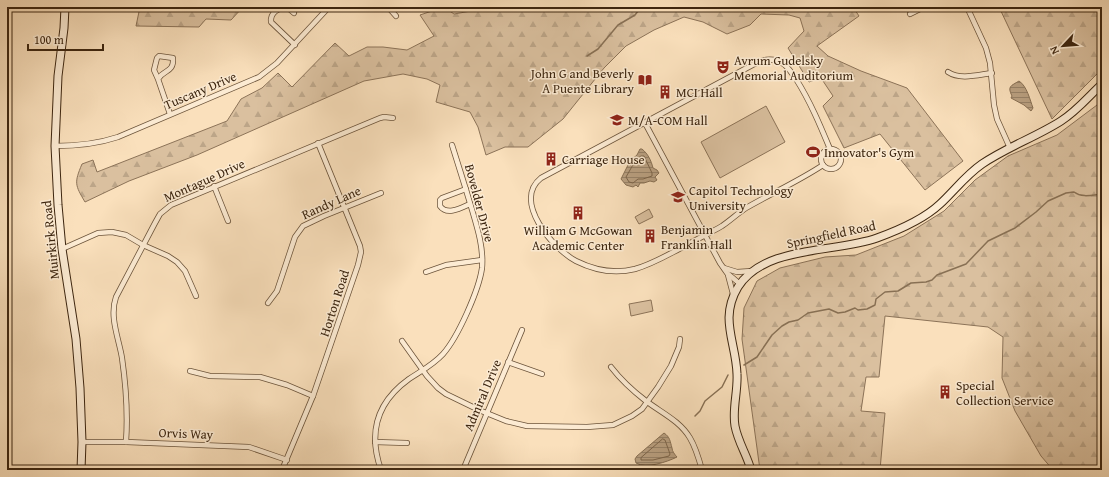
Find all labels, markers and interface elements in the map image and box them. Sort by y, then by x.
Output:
scale bar [28,26,103,52]
north arrow [1043,26,1083,66]
text: 100 m [34,31,64,48]
text: N [1045,43,1063,57]
place label: Avrum Gudelsky Memorial Auditorium [734,51,853,85]
theatre icon: Avrum Gudelsky Memorial Auditorium [715,59,731,75]
place label: John G and Beverly A Puente Library [529,64,635,98]
street label: Tuscany Drive [161,67,239,114]
library icon: John G and Beverly A Puente Library [637,72,653,88]
place label: MCI Hall [676,83,723,102]
building icon: MCI Hall [657,84,673,100]
place label: M/A-COM Hall [628,111,708,130]
school or university icon: M/A-COM Hall [609,112,625,128]
place label: Innovator's Gym [824,143,914,162]
sports icon: Innovator's Gym [805,144,821,160]
place label: Carriage House [562,150,645,169]
building icon: Carriage House [543,151,559,167]
street label: Montague Drive [161,154,248,207]
street label: Bovelder Drive [460,162,499,244]
street label: Randy Lane [299,181,364,224]
place label: Capitol Technology University [689,181,794,215]
school or university icon: Capitol Technology University [670,189,686,205]
street label: Muirkirk Road [37,200,64,280]
building icon: William G McGowan Academic Center [570,205,586,221]
street label: Springfield Road [785,216,877,253]
place label: Benjamin Franklin Hall [661,220,733,254]
place label: William G McGowan Academic Center [524,221,633,255]
building icon: Benjamin Franklin Hall [642,228,658,244]
street label: Horton Road [315,267,354,339]
street label: Admiral Drive [459,356,506,434]
place label: Special Collection Service [956,376,1054,410]
building icon: Special Collection Service [937,384,953,400]
street label: Orvis Way [158,423,214,444]

